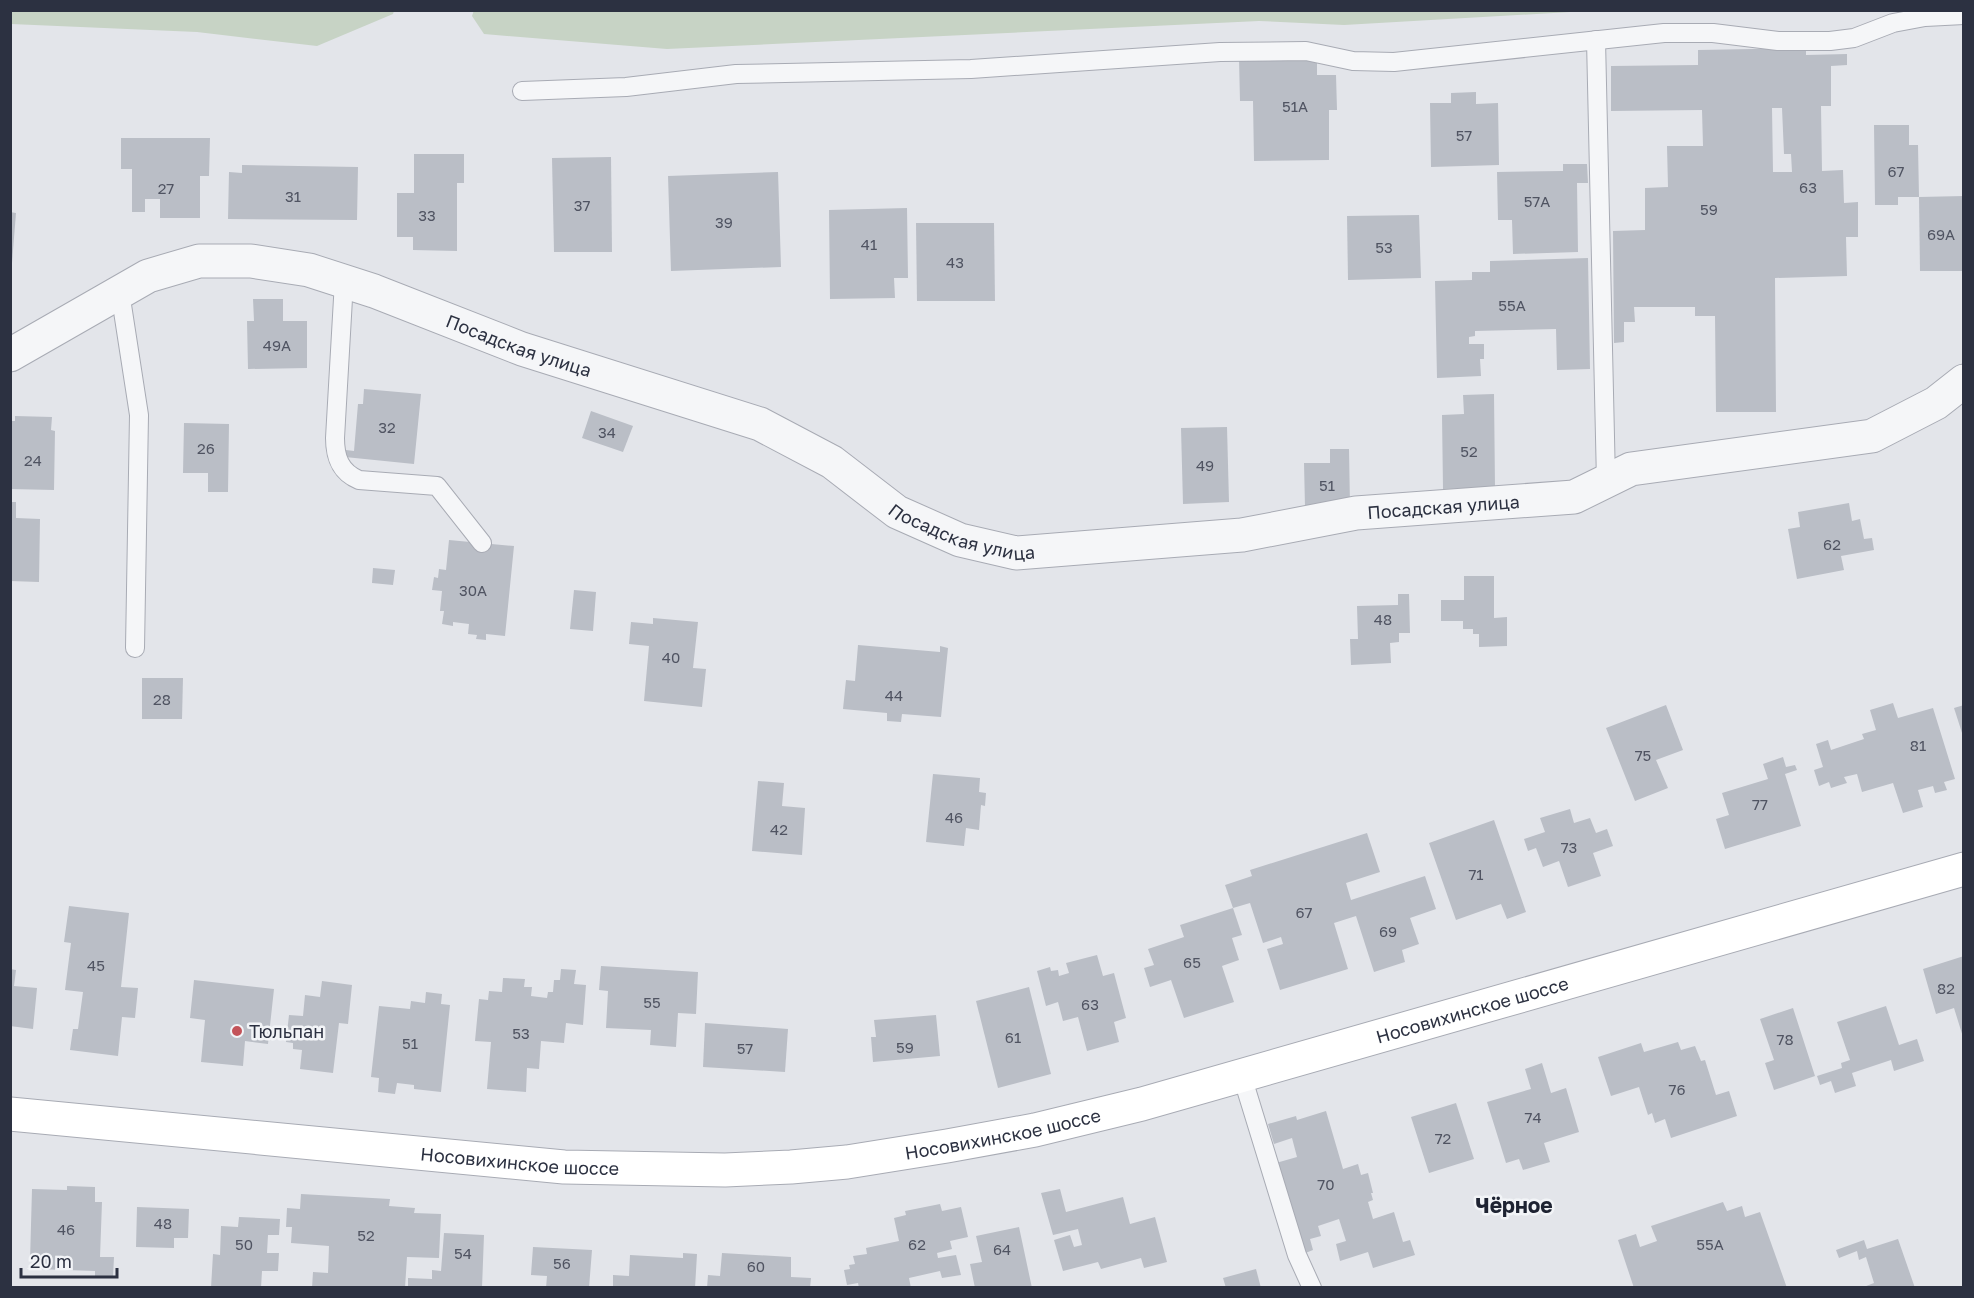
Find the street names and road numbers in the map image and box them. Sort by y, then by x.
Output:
street label: Посадская улица [443,309,594,381]
street label: Посадская улица [1366,490,1520,523]
street label: Посадская улица [884,499,1036,564]
street label: Носовихинское шоссе [1373,972,1571,1048]
street label: Носовихинское шоссе [903,1103,1103,1164]
street label: Носовихинское шоссе [419,1142,619,1179]

